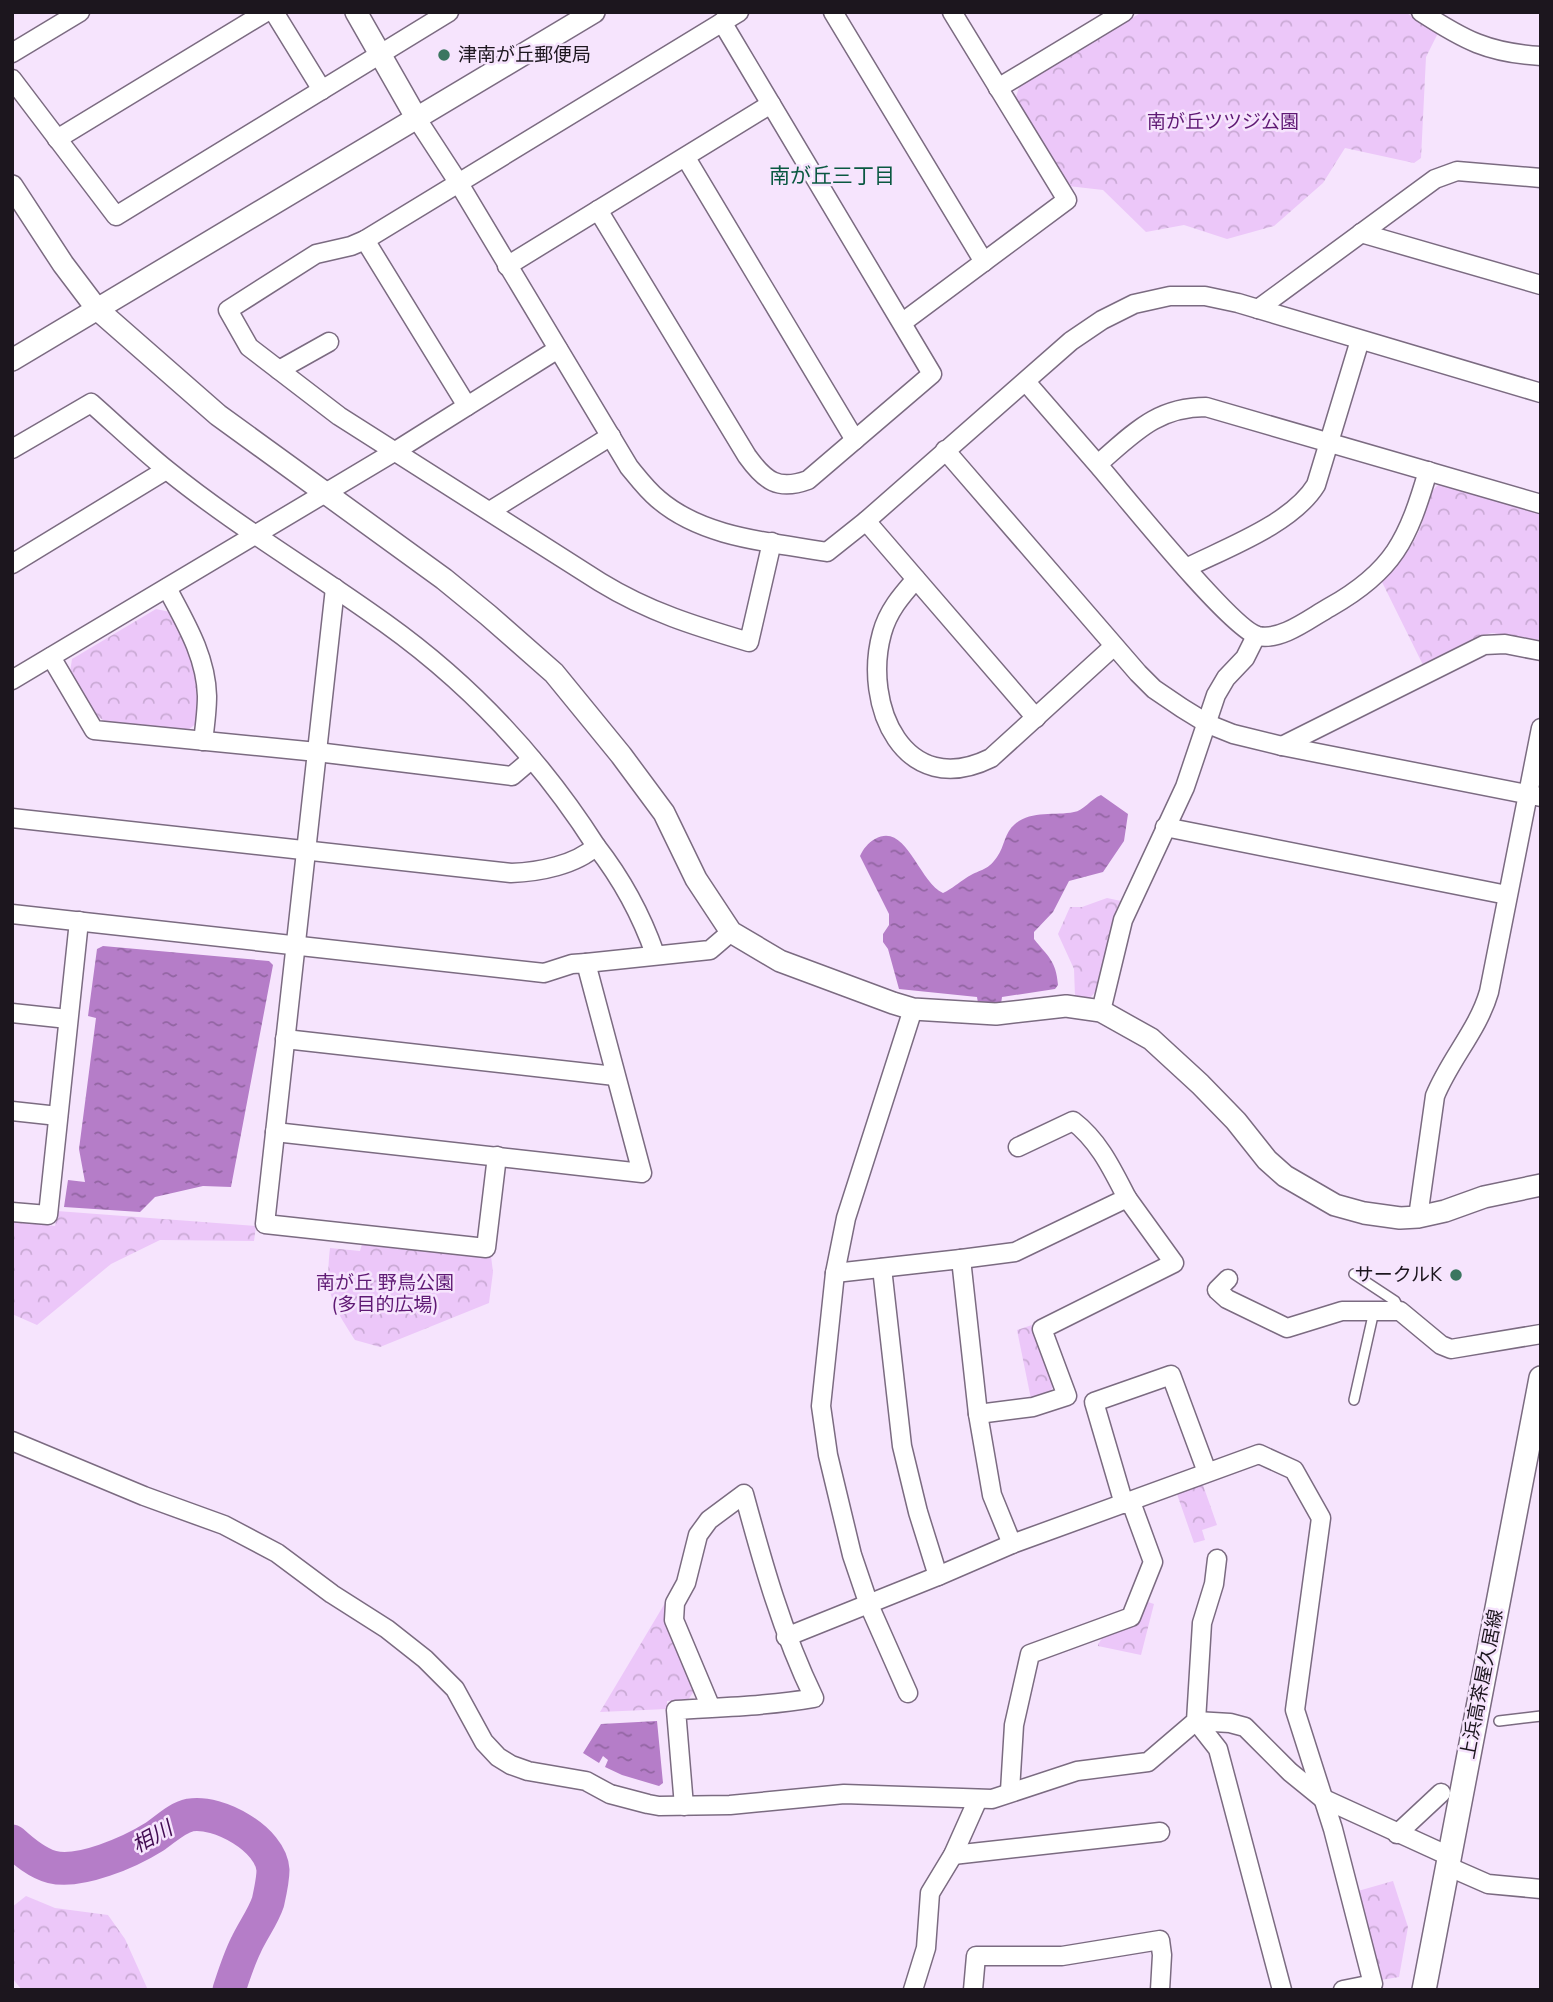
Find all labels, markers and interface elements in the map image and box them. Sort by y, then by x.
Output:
place label: 津南が丘郵便局 [458,42,591,68]
marker: 津南が丘郵便局 [436,47,452,63]
park label: 南が丘ツツジ公園 [1147,109,1299,135]
district label: 南が丘三丁目 [769,162,895,190]
place label: サークルK [1355,1262,1443,1288]
marker: サークルK [1448,1267,1464,1283]
park label: 南が丘 野鳥公園 (多目的広場) [316,1270,454,1318]
street label: 上浜高茶屋久居線 [1455,1607,1509,1761]
water label: 相川 [127,1814,179,1859]

